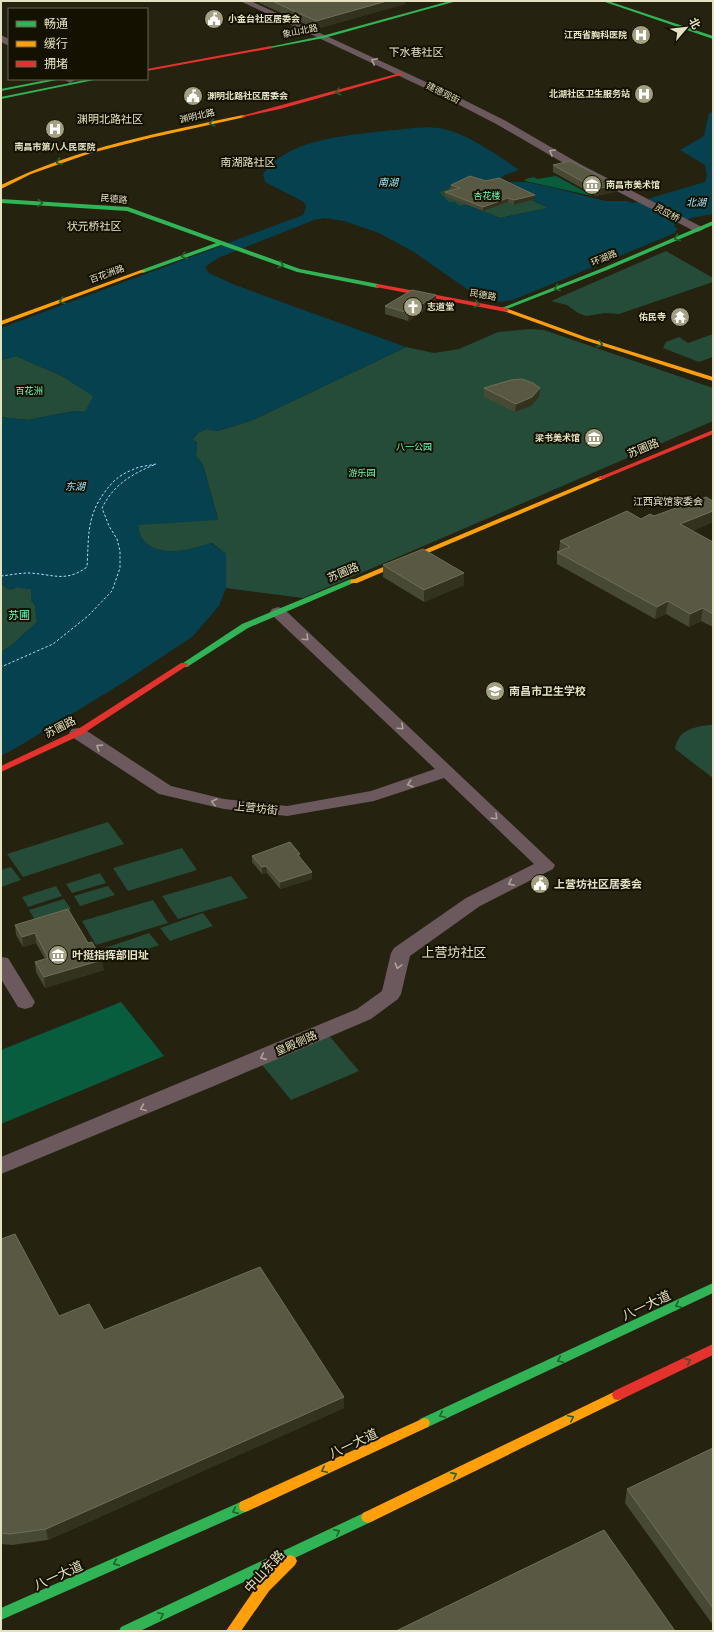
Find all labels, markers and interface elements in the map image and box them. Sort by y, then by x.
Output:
legend [8,8,148,80]
public building icon: 小金台社区居委会 [203,8,225,30]
north arrow [666,8,706,48]
place label: 小金台社区居委会 [228,13,300,25]
text: 北 [686,16,703,31]
text: 畅通 [44,17,68,32]
street label: 象山北路 [281,23,319,40]
hospital icon: 江西省胸科医院 [630,24,652,46]
place label: 江西省胸科医院 [564,30,627,41]
text: 缓行 [44,37,68,52]
district label: 下水巷社区 [389,46,444,59]
text: 拥堵 [44,57,68,72]
one-way arrow [371,58,379,66]
street label: 建德观街 [424,80,462,106]
hospital icon: 北湖社区卫生服务站 [633,83,655,105]
public building icon: 渊明北路社区居委会 [182,85,204,107]
one-way arrow [334,87,341,96]
place label: 北湖社区卫生服务站 [549,88,630,100]
place label: 渊明北路社区居委会 [207,90,288,102]
street label: 渊明北路 [178,106,216,126]
district label: 渊明北路社区 [77,113,143,126]
hospital icon: 南昌市第八人民医院 [44,118,66,140]
one-way arrow [208,118,215,127]
place label: 南昌市第八人民医院 [14,142,96,153]
one-way arrow [549,150,556,157]
district label: 南湖路社区 [221,156,276,169]
one-way arrow [55,157,62,165]
museum icon: 南昌市美术馆 [581,174,603,196]
water label: 南湖 [378,177,400,189]
place label: 南昌市美术馆 [606,180,660,191]
park label: 杏花楼 [473,191,501,202]
street label: 民德路 [100,192,128,206]
water label: 北湖 [686,197,708,209]
one-way arrow [37,199,43,208]
street label: 灵应桥 [652,202,682,225]
district label: 状元桥社区 [67,220,122,233]
one-way arrow [674,234,681,242]
street label: 环湖路 [590,248,619,269]
one-way arrow [180,252,187,260]
one-way arrow [278,260,285,268]
street label: 百花洲路 [88,262,126,286]
one-way arrow [553,283,560,291]
street label: 民德路 [469,287,497,303]
one-way arrow [58,296,65,305]
church icon: 志道堂 [402,296,424,318]
one-way arrow [474,299,480,308]
place label: 志道堂 [427,302,454,313]
temple icon: 佑民寺 [669,306,691,328]
place label: 佑民寺 [638,312,666,323]
one-way arrow [597,339,604,348]
park label: 百花洲 [15,385,43,397]
museum icon: 梁书美术馆 [583,427,605,449]
place label: 梁书美术馆 [535,433,580,444]
street label: 苏圃路 [625,436,661,461]
park label: 八一公园 [396,442,432,453]
park label: 游乐园 [348,468,376,479]
water label: 东湖 [65,481,87,493]
district label: 江西宾馆家委会 [633,496,703,508]
street label: 苏圃路 [325,560,361,585]
park label: 苏圃 [8,609,30,622]
one-way arrow [301,634,309,641]
school or university icon: 南昌市卫生学校 [484,680,506,702]
place label: 南昌市卫生学校 [509,685,586,698]
street label: 苏圃路 [43,714,78,741]
one-way arrow [396,723,404,730]
one-way arrow [96,744,103,752]
one-way arrow [407,779,414,787]
one-way arrow [211,799,217,807]
street label: 上营坊街 [233,800,279,817]
one-way arrow [490,812,498,820]
public building icon: 上营坊社区居委会 [529,873,551,895]
one-way arrow [508,878,515,886]
place label: 上营坊社区居委会 [554,878,642,891]
museum icon: 叶挺指挥部旧址 [47,944,69,966]
district label: 上营坊社区 [421,945,487,961]
place label: 叶挺指挥部旧址 [72,949,149,962]
one-way arrow [394,962,403,969]
street label: 皇殿侧路 [273,1029,319,1058]
one-way arrow [260,1052,267,1060]
one-way arrow [140,1103,147,1111]
street label: 八一大道 [619,1288,673,1324]
one-way arrow [674,1300,682,1308]
one-way arrow [557,1355,564,1363]
one-way arrow [684,1358,691,1366]
one-way arrow [439,1410,447,1418]
one-way arrow [567,1415,574,1423]
street label: 八一大道 [326,1426,380,1462]
one-way arrow [321,1465,329,1473]
one-way arrow [450,1472,458,1480]
one-way arrow [231,1506,239,1514]
one-way arrow [333,1529,341,1537]
street label: 中山东路 [241,1547,288,1596]
street label: 八一大道 [31,1558,85,1594]
one-way arrow [112,1559,119,1567]
one-way arrow [158,1611,165,1619]

